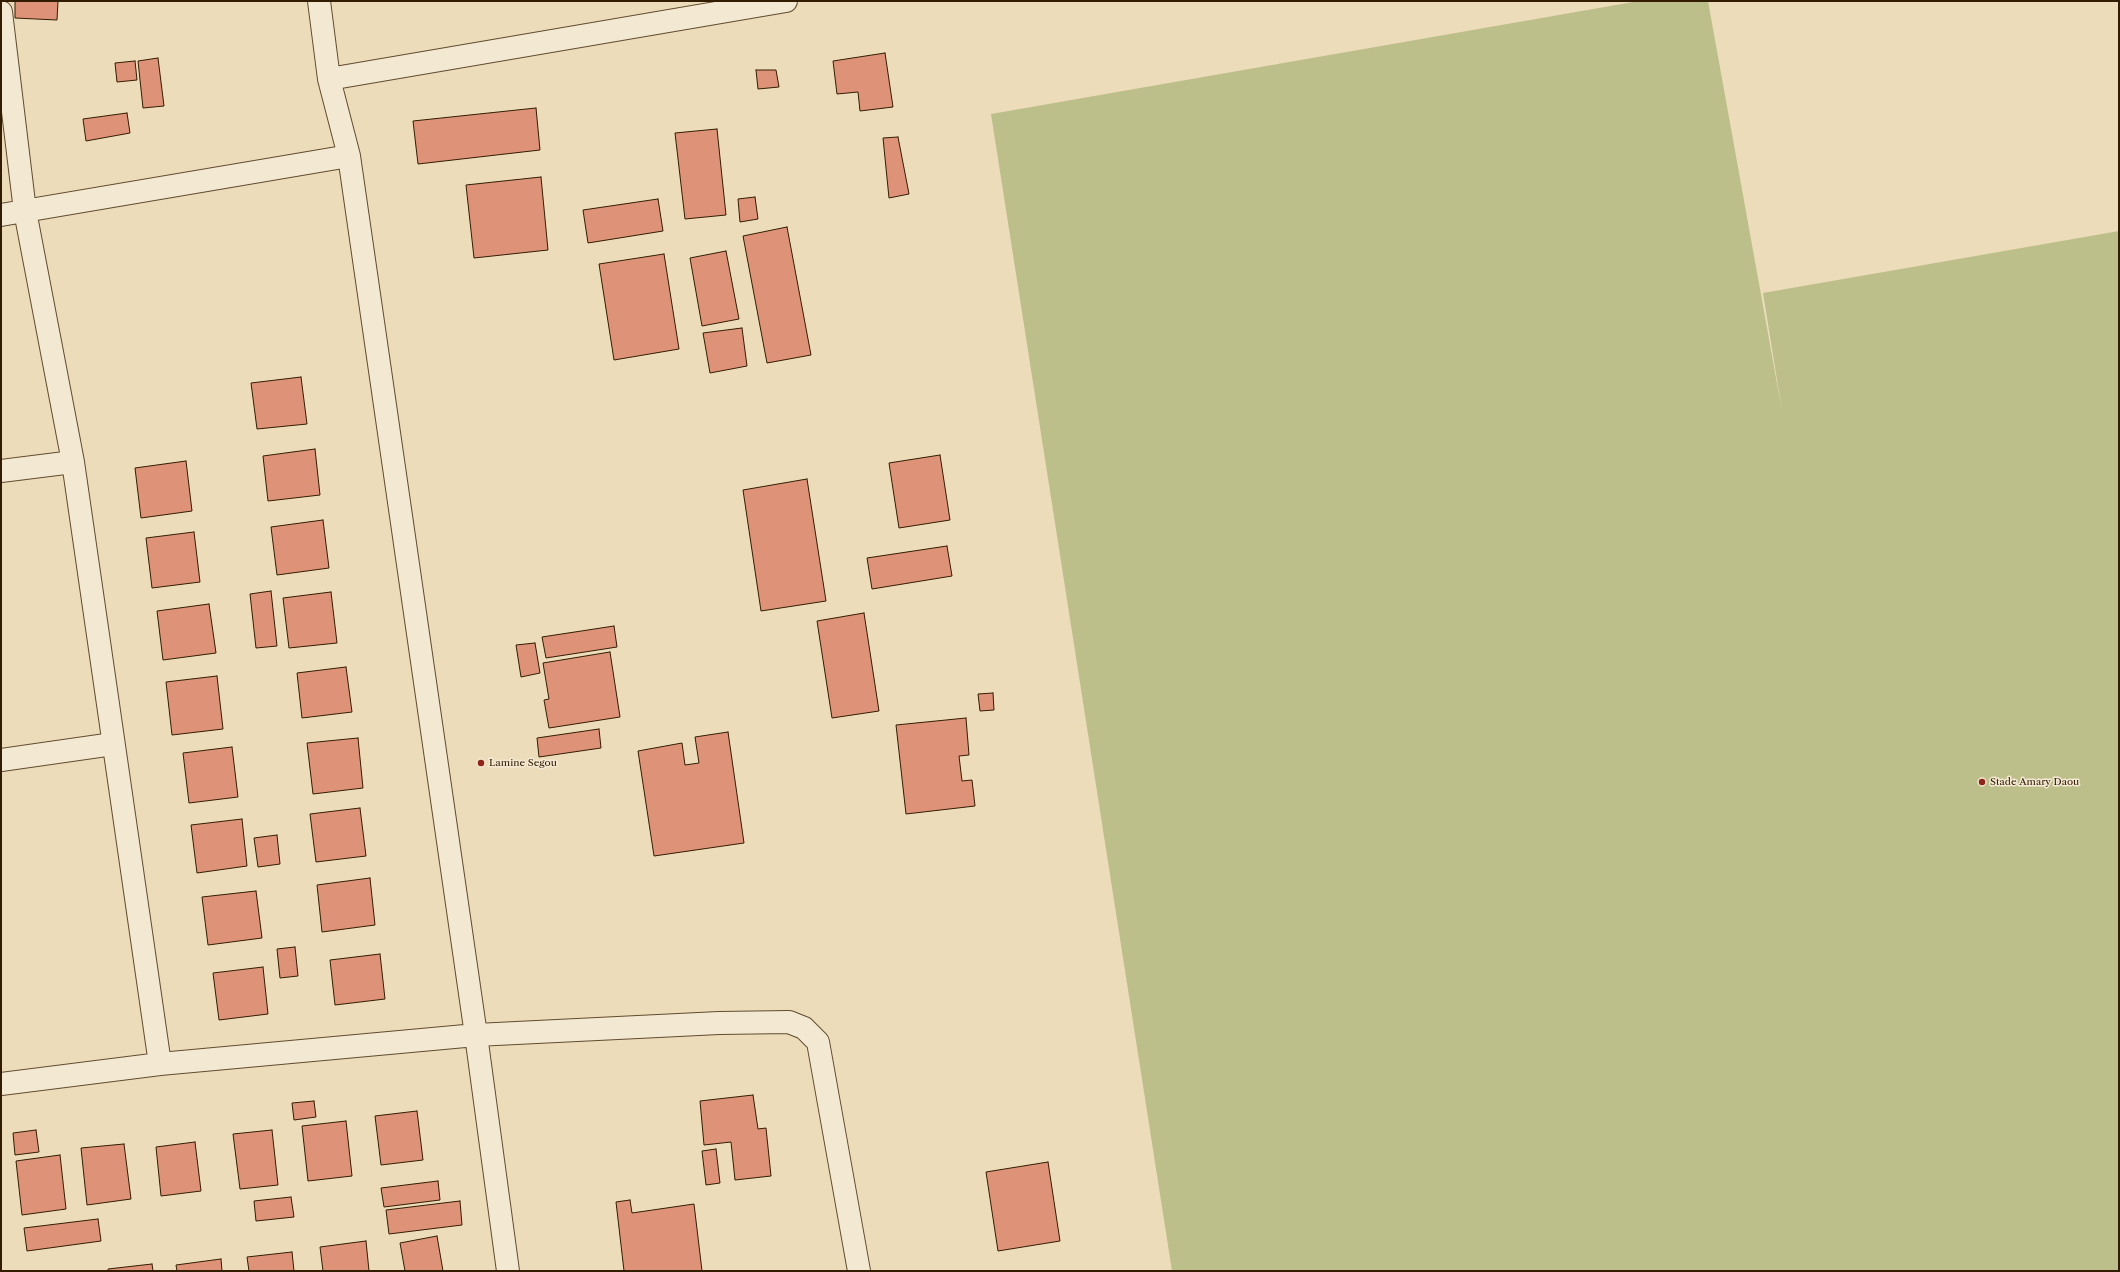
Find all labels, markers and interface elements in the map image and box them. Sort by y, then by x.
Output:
place label: Lamine Segou [489,757,557,769]
marker: Lamine Segou [476,758,486,768]
place label: Stade Amary Daou [1990,776,2079,788]
marker: Stade Amary Daou [1977,777,1987,787]

